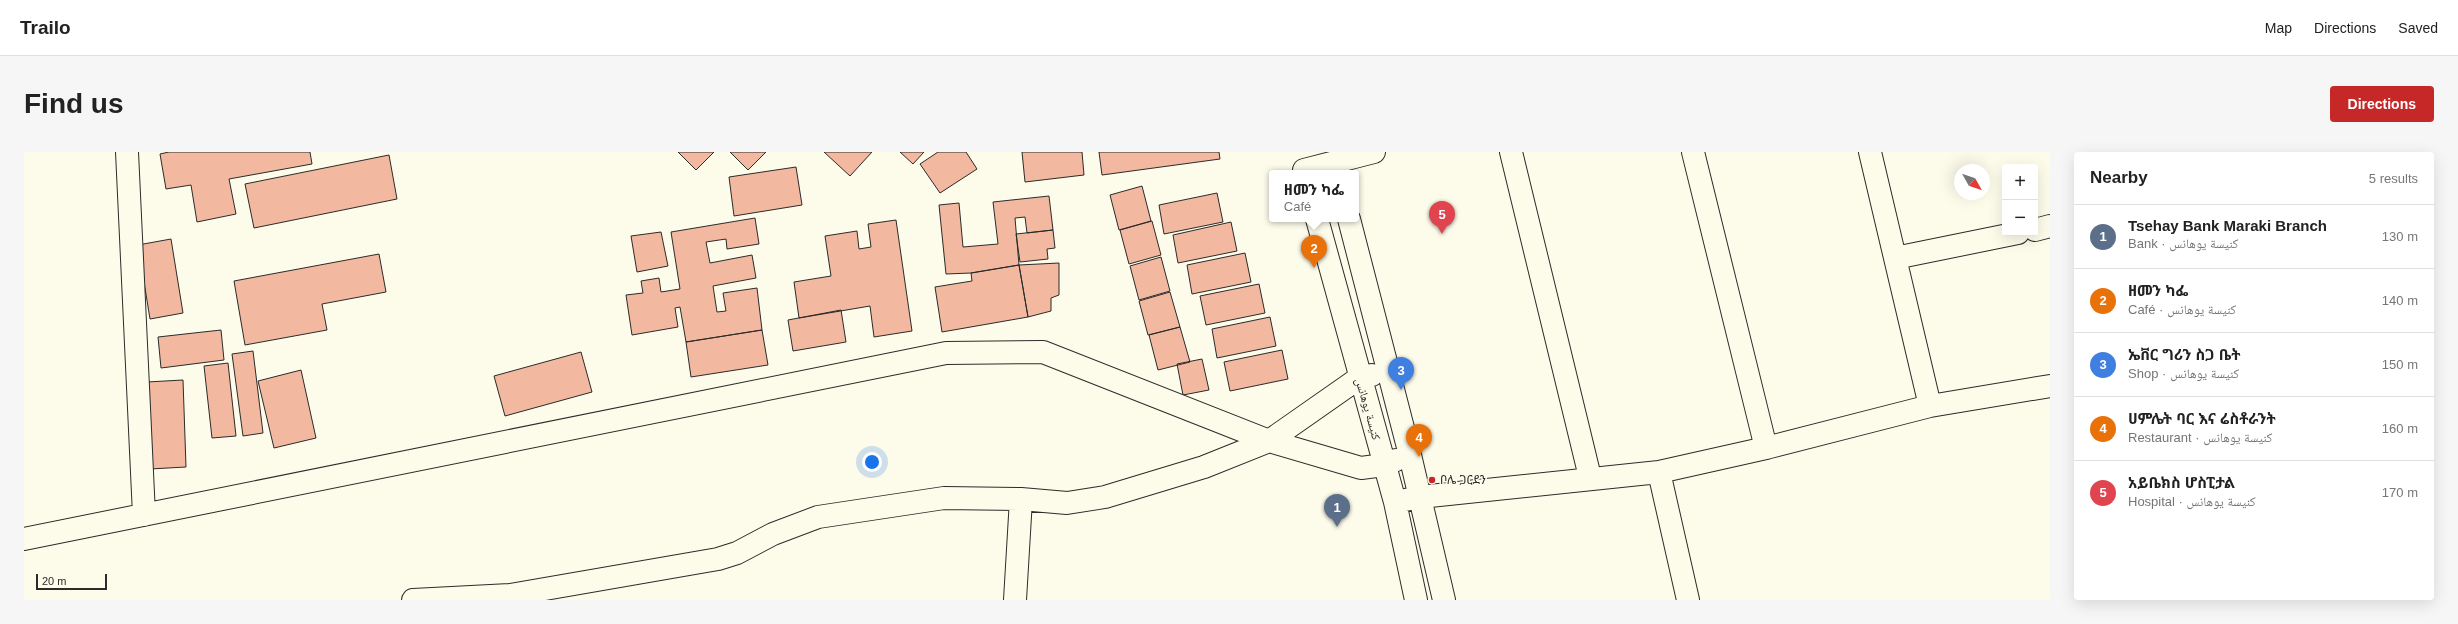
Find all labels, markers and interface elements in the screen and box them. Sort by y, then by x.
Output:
text: Trailo [20,17,71,38]
text: Map [2265,20,2292,36]
text: Directions [2314,20,2376,36]
text: Saved [2398,20,2438,36]
button: Directions [2330,86,2434,122]
text: Find us [24,88,124,119]
north arrow [1954,164,1990,200]
map controls [2002,164,2038,236]
button: + [2002,164,2038,200]
text: Nearby [2090,168,2148,187]
popup [1269,170,1359,222]
text: 5 results [2369,171,2418,186]
text: ዘመን ካፌ [1284,181,1344,198]
text: Café [1284,199,1311,214]
button: − [2002,200,2038,236]
pin: 5 [1429,201,1455,234]
text: Tsehay Bank Maraki Branch [2128,217,2327,234]
text: 1 [2099,229,2107,244]
text: 130 m [2382,229,2418,244]
pin: 2 [1301,235,1327,268]
text: Bank · كنيسة يوهانس [2128,236,2238,251]
text: ዘመን ካፌ [2128,282,2188,299]
text: 2 [2099,293,2107,308]
text: 140 m [2382,293,2418,308]
text: Café · كنيسة يوهانس [2128,302,2236,317]
text: ኤቨር ግሪን ስጋ ቤት [2128,346,2241,363]
pin: 3 [1388,357,1414,390]
text: 3 [2099,357,2107,372]
text: 150 m [2382,357,2418,372]
text: Shop · كنيسة يوهانس [2128,366,2239,381]
street label: كنيسة يوهانس [1352,376,1384,442]
text: ሀምሌት ባር እና ሬስቶራንት [2128,410,2276,427]
text: 4 [2099,421,2107,436]
text: 160 m [2382,421,2418,436]
pin: 4 [1406,424,1432,457]
text: Restaurant · كنيسة يوهانس [2128,430,2272,445]
your location [862,452,882,472]
place label: ቦሌ ጋርደን [1440,473,1486,487]
text: አይቤክስ ሆስፒታል [2128,474,2235,491]
marker: ቦሌ ጋርደን [1427,475,1437,485]
text: 5 [2099,485,2107,500]
text: 170 m [2382,485,2418,500]
pin: 1 [1324,494,1350,527]
text: Hospital · كنيسة يوهانس [2128,494,2256,509]
scale bar [36,572,107,591]
text: 20 m [42,575,66,587]

